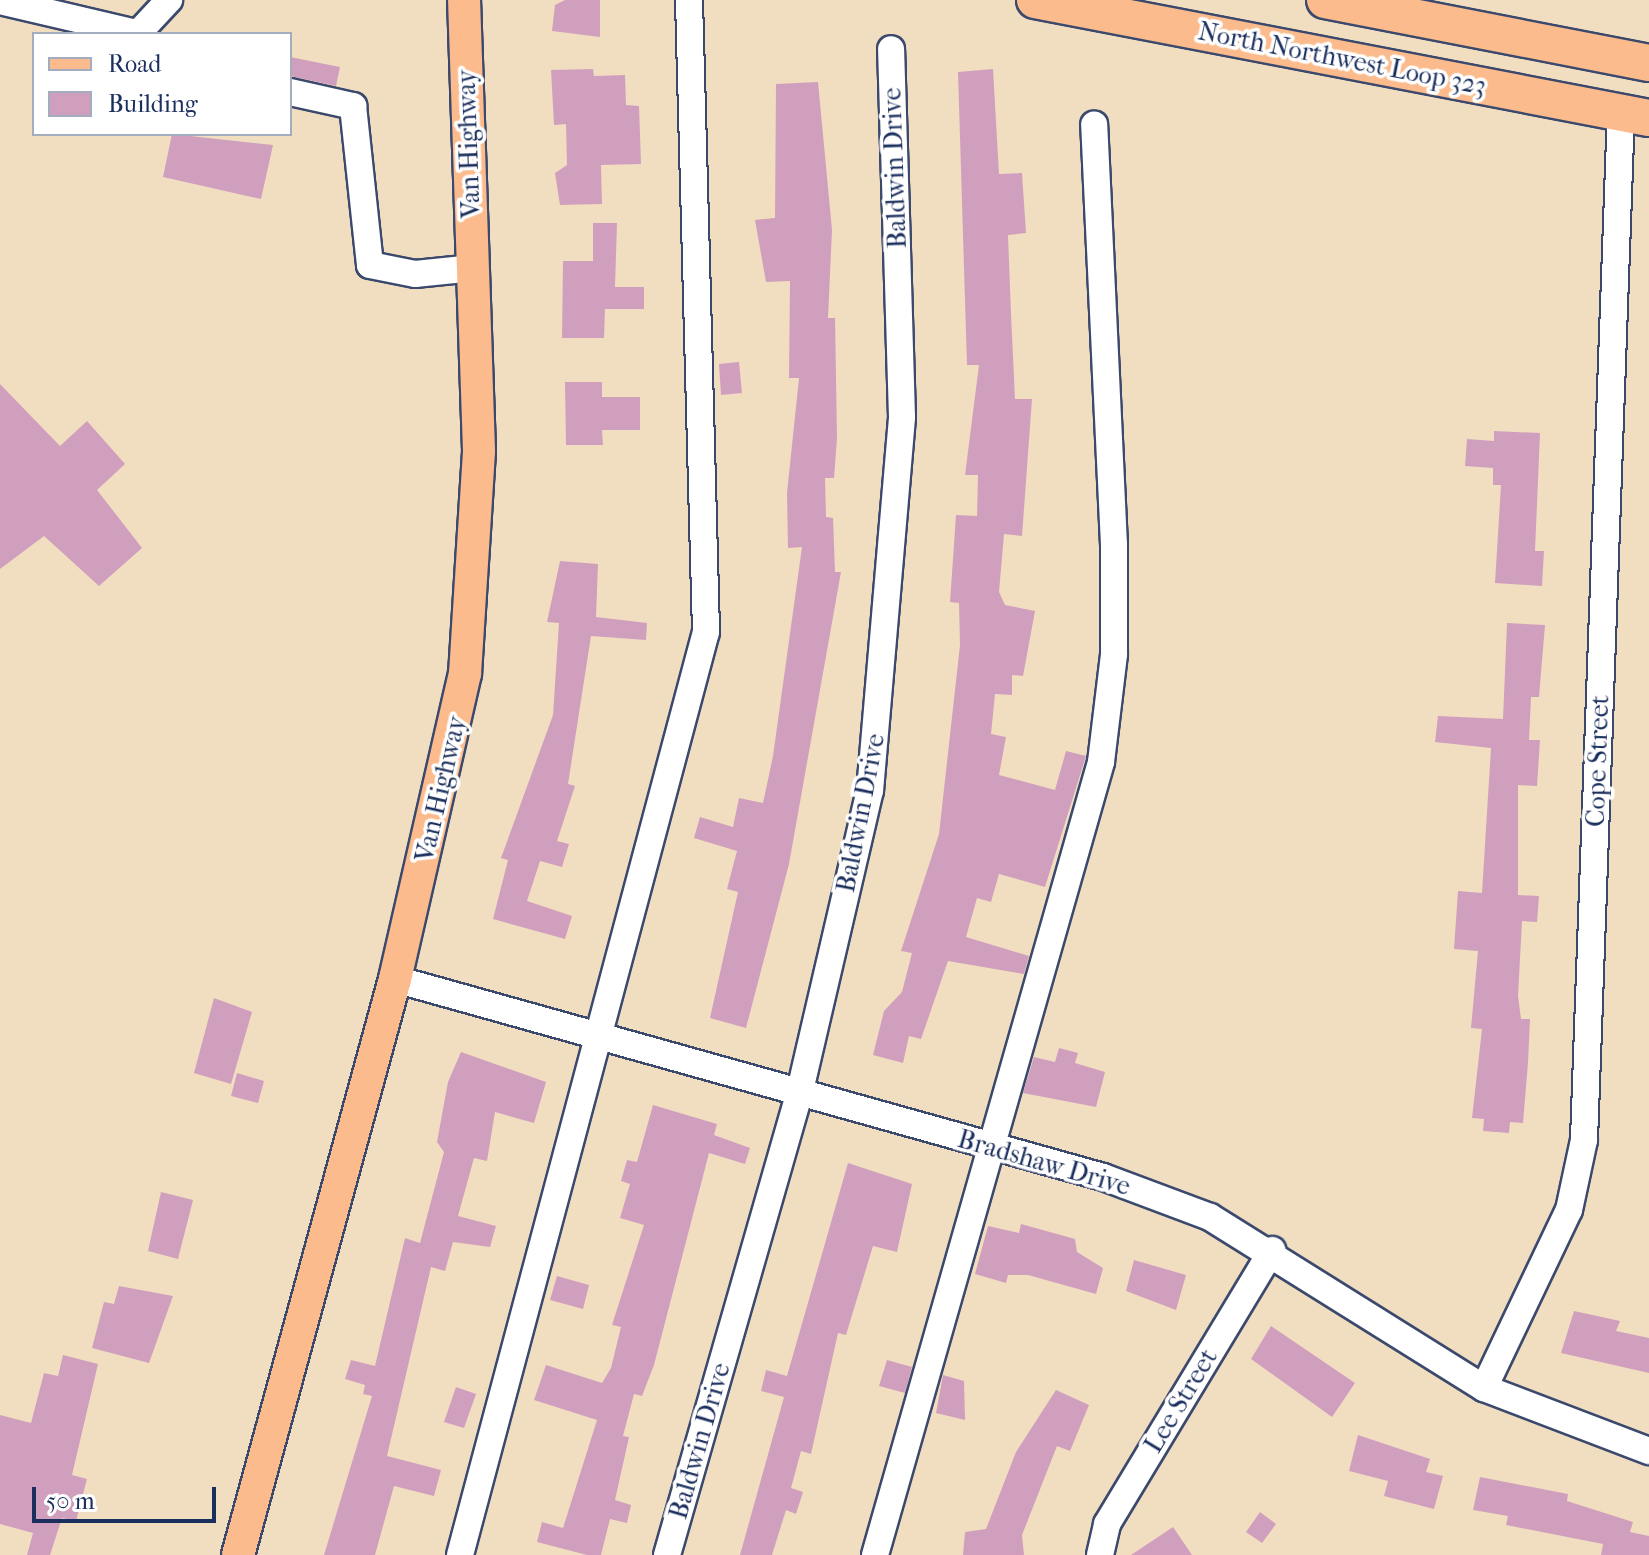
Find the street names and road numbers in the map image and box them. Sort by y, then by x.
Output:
street label: North Northwest Loop 323 [1195,16,1489,102]
street label: Van Highway [451,69,487,219]
street label: Baldwin Drive [877,87,913,249]
street label: Cope Street [1580,695,1616,827]
street label: Van Highway [409,713,473,865]
street label: Baldwin Drive [830,731,892,895]
street label: Bradshaw Drive [954,1123,1134,1203]
street label: Lee Street [1138,1343,1224,1459]
street label: Baldwin Drive [663,1359,737,1523]

